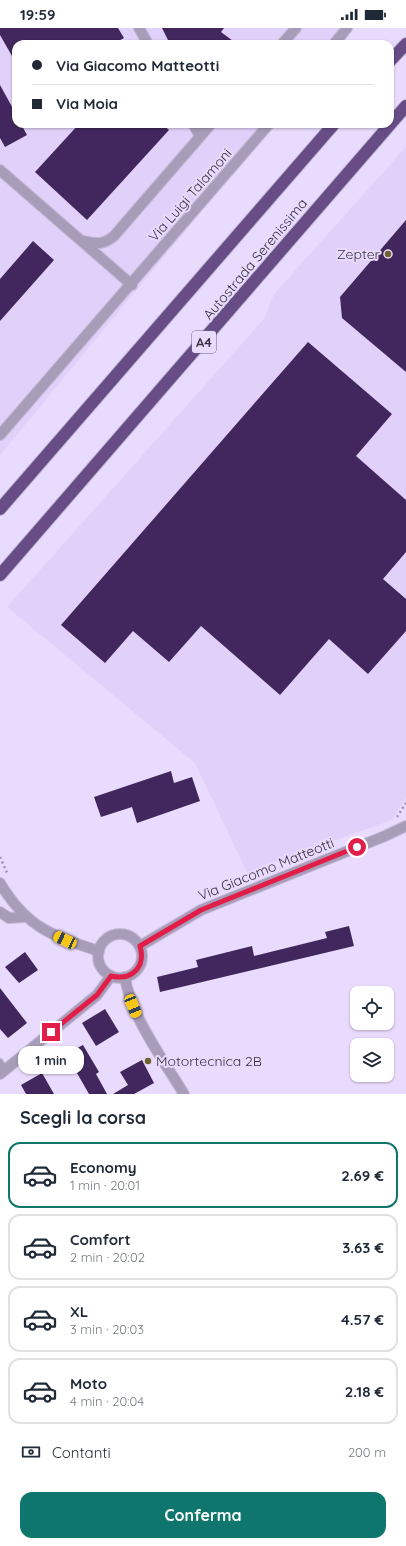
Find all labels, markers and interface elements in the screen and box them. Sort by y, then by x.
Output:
text: 19:59 [20,5,56,24]
text: Via Giacomo Matteotti [56,56,219,75]
text: Via Moia [56,94,118,113]
street label: Via Luigi Talamoni [144,145,236,245]
street label: Autostrada Serenissima [199,195,311,323]
place label: Zepter [337,245,381,263]
marker: Zepter [383,249,393,259]
road number: A4 [192,331,216,353]
street label: Via Giacomo Matteotti [195,834,337,904]
route start [348,838,366,856]
car [52,929,78,951]
map controls [350,986,394,1082]
button: locate [350,986,394,1030]
car [123,993,143,1019]
route end [42,1023,60,1041]
button: layers [350,1038,394,1082]
callout: 1 min [18,1046,84,1074]
text: 1 min [35,1052,67,1068]
place label: Motortecnica 2B [156,1052,262,1070]
marker: Motortecnica 2B [143,1056,153,1066]
text: Scegli la corsa [20,1106,146,1129]
icon: car [22,1157,58,1193]
text: Economy [70,1158,137,1177]
text: 2.69 € [341,1166,384,1185]
text: 1 min · 20:01 [70,1177,140,1193]
icon: car [22,1229,58,1265]
text: Comfort [70,1230,131,1249]
text: 3.63 € [342,1238,384,1257]
text: 2 min · 20:02 [70,1249,145,1265]
icon: car [22,1301,58,1337]
text: XL [70,1302,88,1321]
text: 4.57 € [341,1310,384,1329]
text: 3 min · 20:03 [70,1321,144,1337]
icon: car [22,1373,58,1409]
text: Moto [70,1374,107,1393]
text: 2.18 € [345,1382,384,1401]
text: 4 min · 20:04 [70,1393,144,1409]
icon: cash [20,1441,42,1463]
text: Contanti [52,1443,111,1462]
text: 200 m [348,1444,386,1460]
button: Conferma [20,1492,386,1538]

